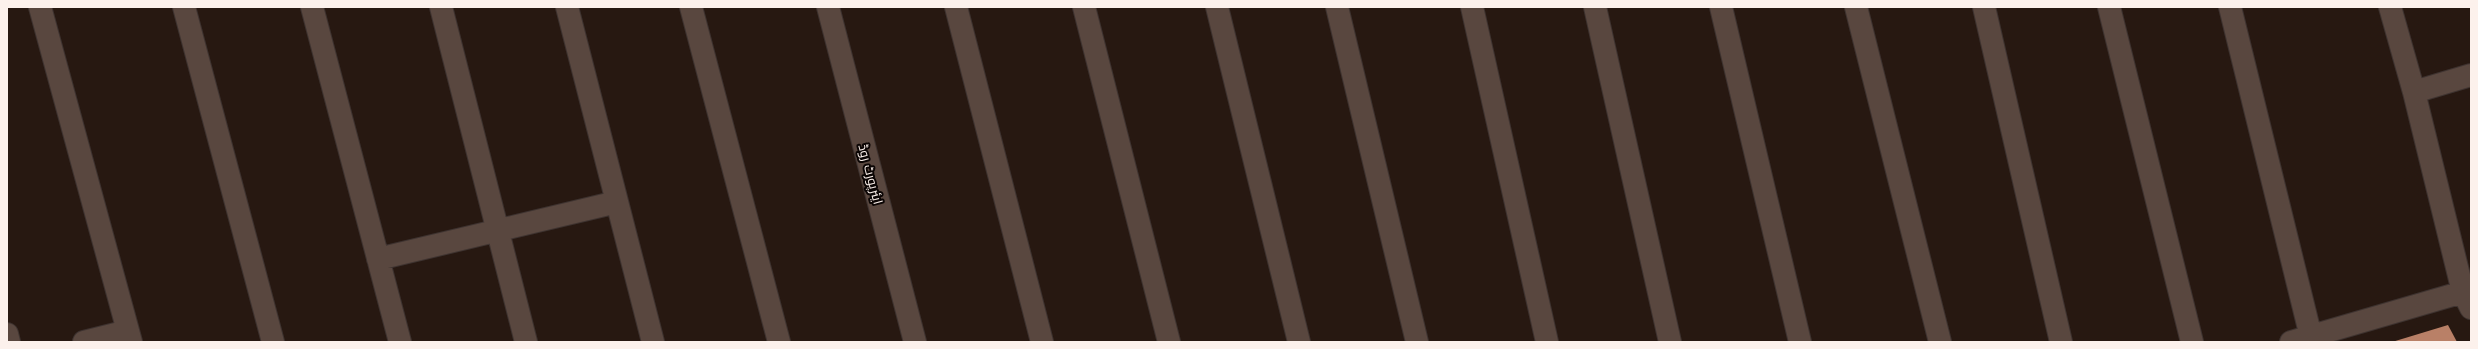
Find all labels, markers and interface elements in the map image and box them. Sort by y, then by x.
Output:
street label: ایئرپورٹ روڈ [853,142,886,206]

